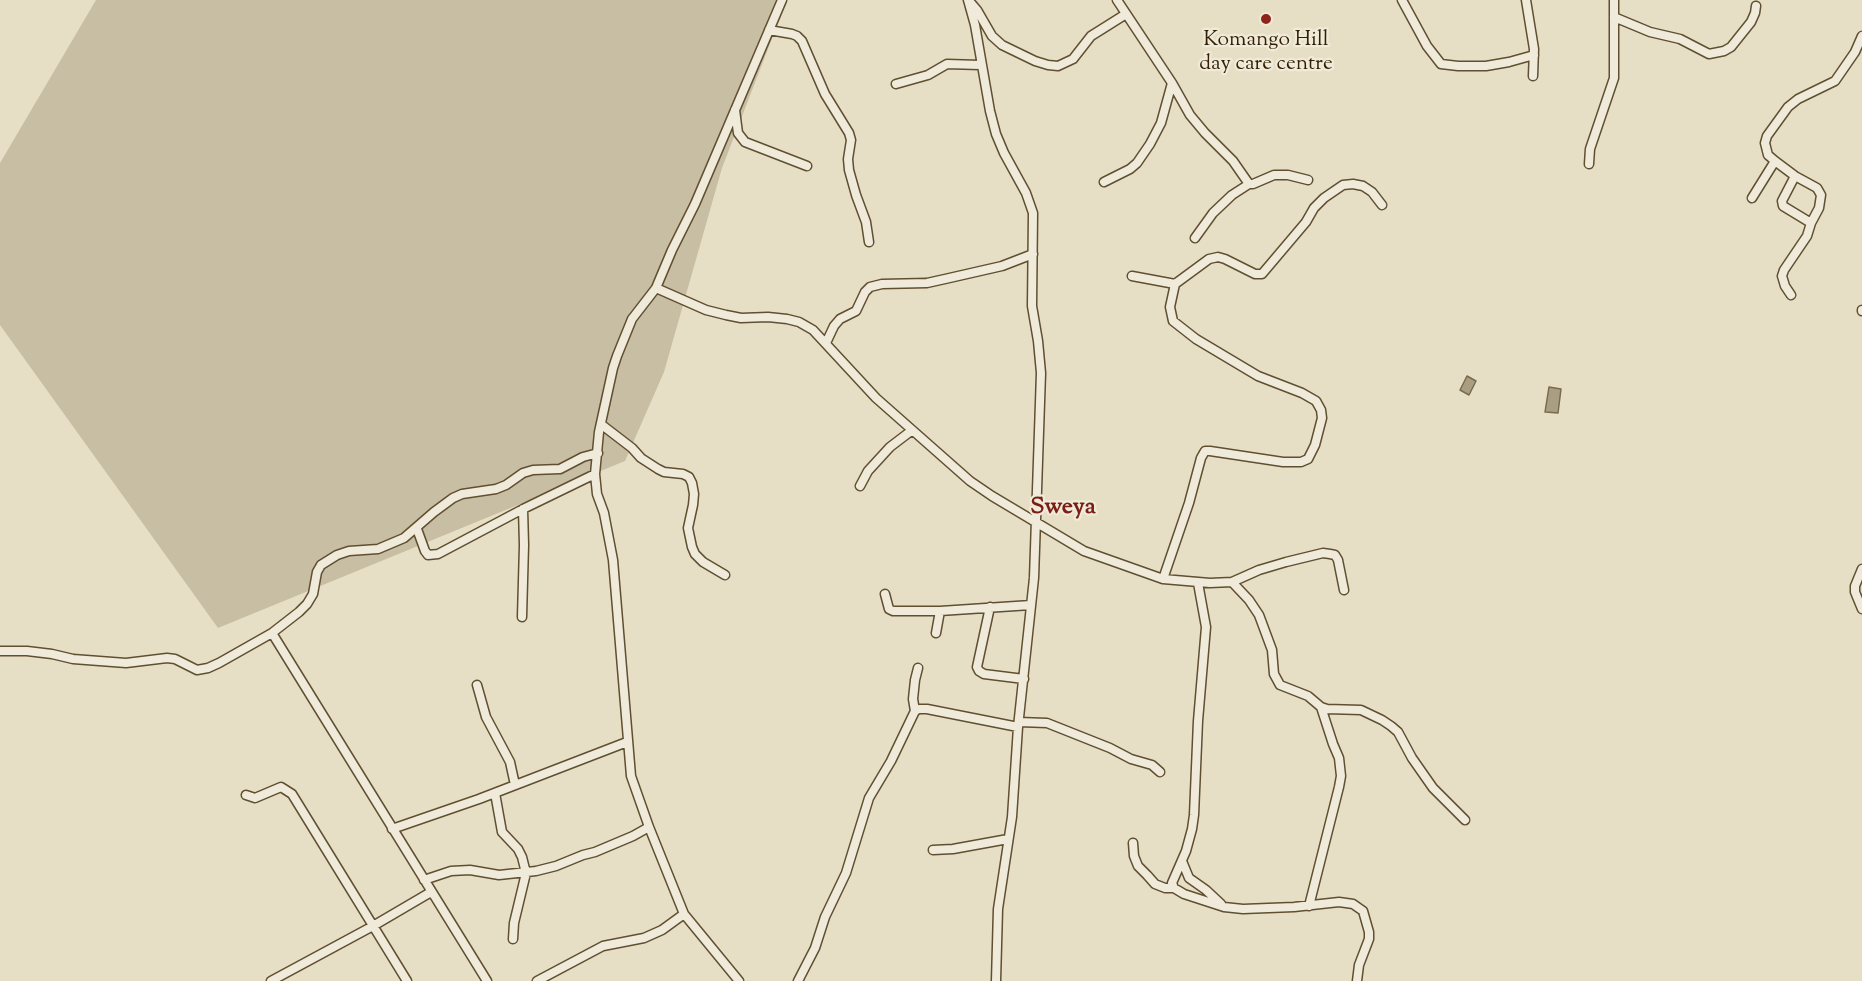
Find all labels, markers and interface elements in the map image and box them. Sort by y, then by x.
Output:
marker: Komango Hill day care centre [1259,12,1273,26]
place label: Komango Hill day care centre [1199,28,1333,78]
district label: Sweya [1030,495,1096,523]

